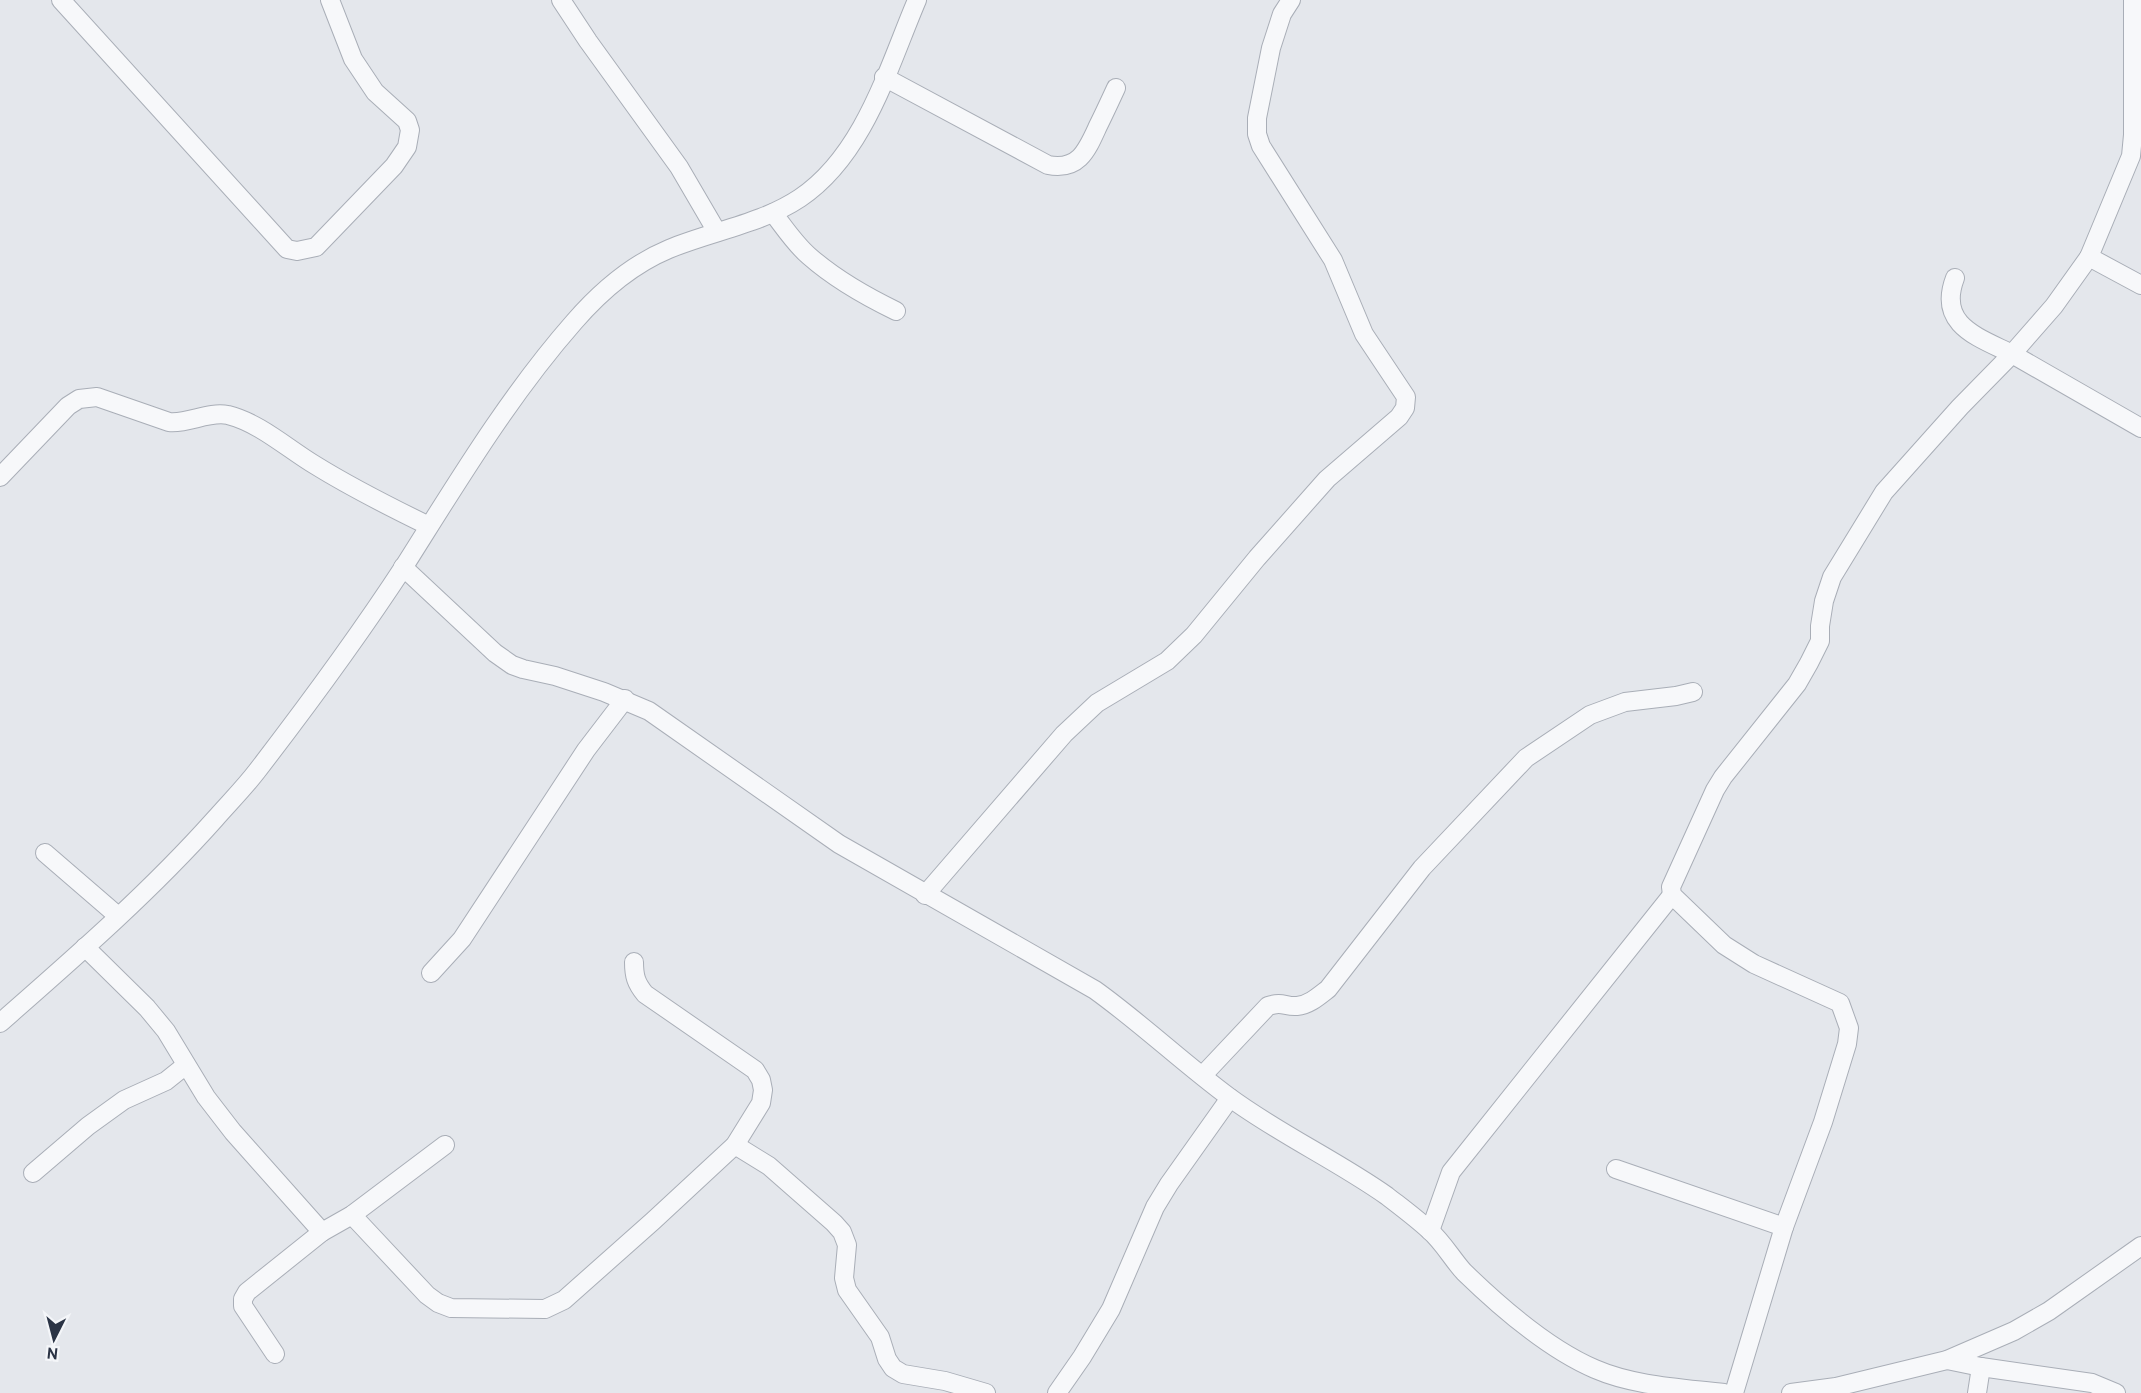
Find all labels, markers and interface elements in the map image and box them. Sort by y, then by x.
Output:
north arrow [24,1309,84,1369]
text: N [46,1341,59,1362]

